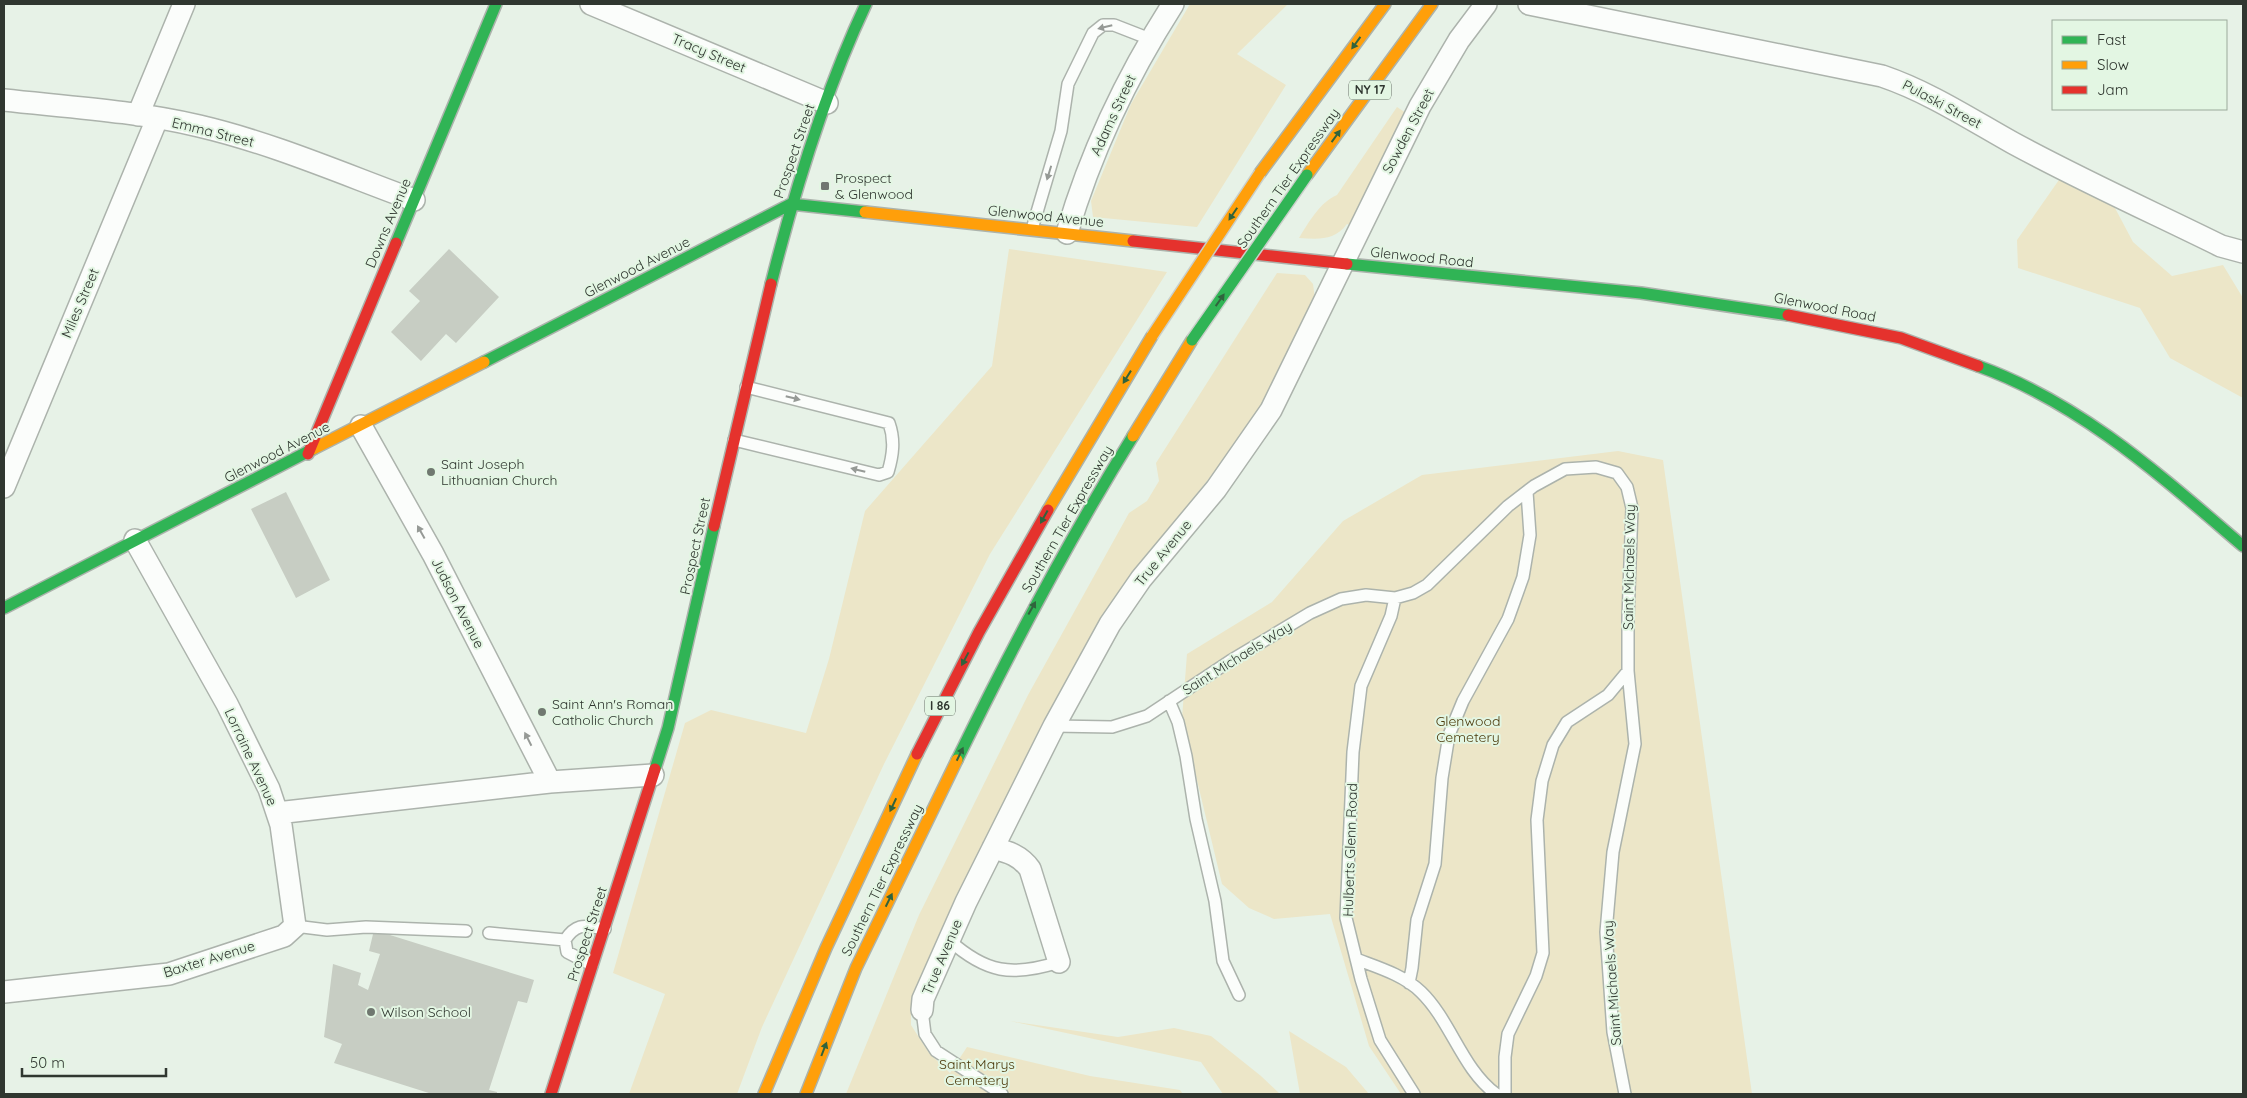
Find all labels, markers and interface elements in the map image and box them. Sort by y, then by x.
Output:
legend [2052,20,2227,110]
one-way arrow [1097,23,1113,31]
street label: Tracy Street [669,29,749,77]
text: Fast [2097,30,2126,49]
one-way arrow [1351,36,1361,50]
text: Slow [2097,55,2129,74]
street label: Adams Street [1086,71,1140,158]
street label: Pulaski Street [1899,76,1985,133]
road number: NY 17 [1349,80,1391,100]
text: Jam [2097,80,2128,99]
street label: Sowden Street [1378,85,1438,176]
street label: Prospect Street [769,101,819,201]
street label: Southern Tier Expressway [1233,104,1343,252]
street label: Emma Street [170,113,256,151]
one-way arrow [1331,129,1341,143]
one-way arrow [1044,166,1052,181]
place label: Prospect & Glenwood [835,169,913,203]
street label: Downs Avenue [361,175,415,270]
marker: Prospect & Glenwood [819,180,831,192]
street label: Glenwood Avenue [987,201,1105,231]
one-way arrow [1229,207,1238,220]
street label: Glenwood Avenue [581,233,693,301]
street label: Glenwood Road [1370,243,1474,271]
street label: Miles Street [57,265,103,341]
street label: Glenwood Road [1773,288,1877,326]
one-way arrow [1215,293,1225,307]
one-way arrow [1122,371,1131,384]
one-way arrow [786,394,801,402]
street label: Glenwood Avenue [221,418,333,486]
street label: Southern Tier Expressway [1017,442,1117,596]
place label: Saint Joseph Lithuanian Church [441,455,557,489]
marker: Saint Joseph Lithuanian Church [425,466,437,478]
one-way arrow [850,466,865,474]
street label: Prospect Street [676,496,714,596]
street label: Saint Michaels Way [1619,504,1639,630]
one-way arrow [1040,510,1048,525]
street label: True Avenue [1131,516,1195,590]
one-way arrow [417,526,426,539]
street label: Judson Avenue [427,555,489,651]
one-way arrow [1028,602,1037,615]
street label: Saint Michaels Way [1179,617,1295,699]
one-way arrow [961,652,969,666]
place label: Saint Ann's Roman Catholic Church [552,695,673,729]
road number: I 86 [925,696,955,716]
street label: Lorraine Avenue [221,705,282,809]
marker: Saint Ann's Roman Catholic Church [536,706,548,718]
park label: Glenwood Cemetery [1436,712,1500,746]
one-way arrow [524,732,532,746]
one-way arrow [956,747,964,761]
street label: Hulberts Glenn Road [1339,783,1361,917]
one-way arrow [889,798,897,812]
street label: Southern Tier Expressway [837,801,927,959]
street label: Prospect Street [563,884,611,984]
one-way arrow [885,893,893,907]
street label: True Avenue [918,916,966,998]
street label: Saint Michaels Way [1599,920,1625,1046]
street label: Baxter Avenue [161,937,257,981]
place label: Wilson School [381,1003,471,1021]
marker: Wilson School [365,1006,377,1018]
one-way arrow [820,1041,828,1056]
scale bar [22,1046,166,1078]
text: 50 m [30,1053,65,1072]
park label: Saint Marys Cemetery [939,1055,1015,1089]

